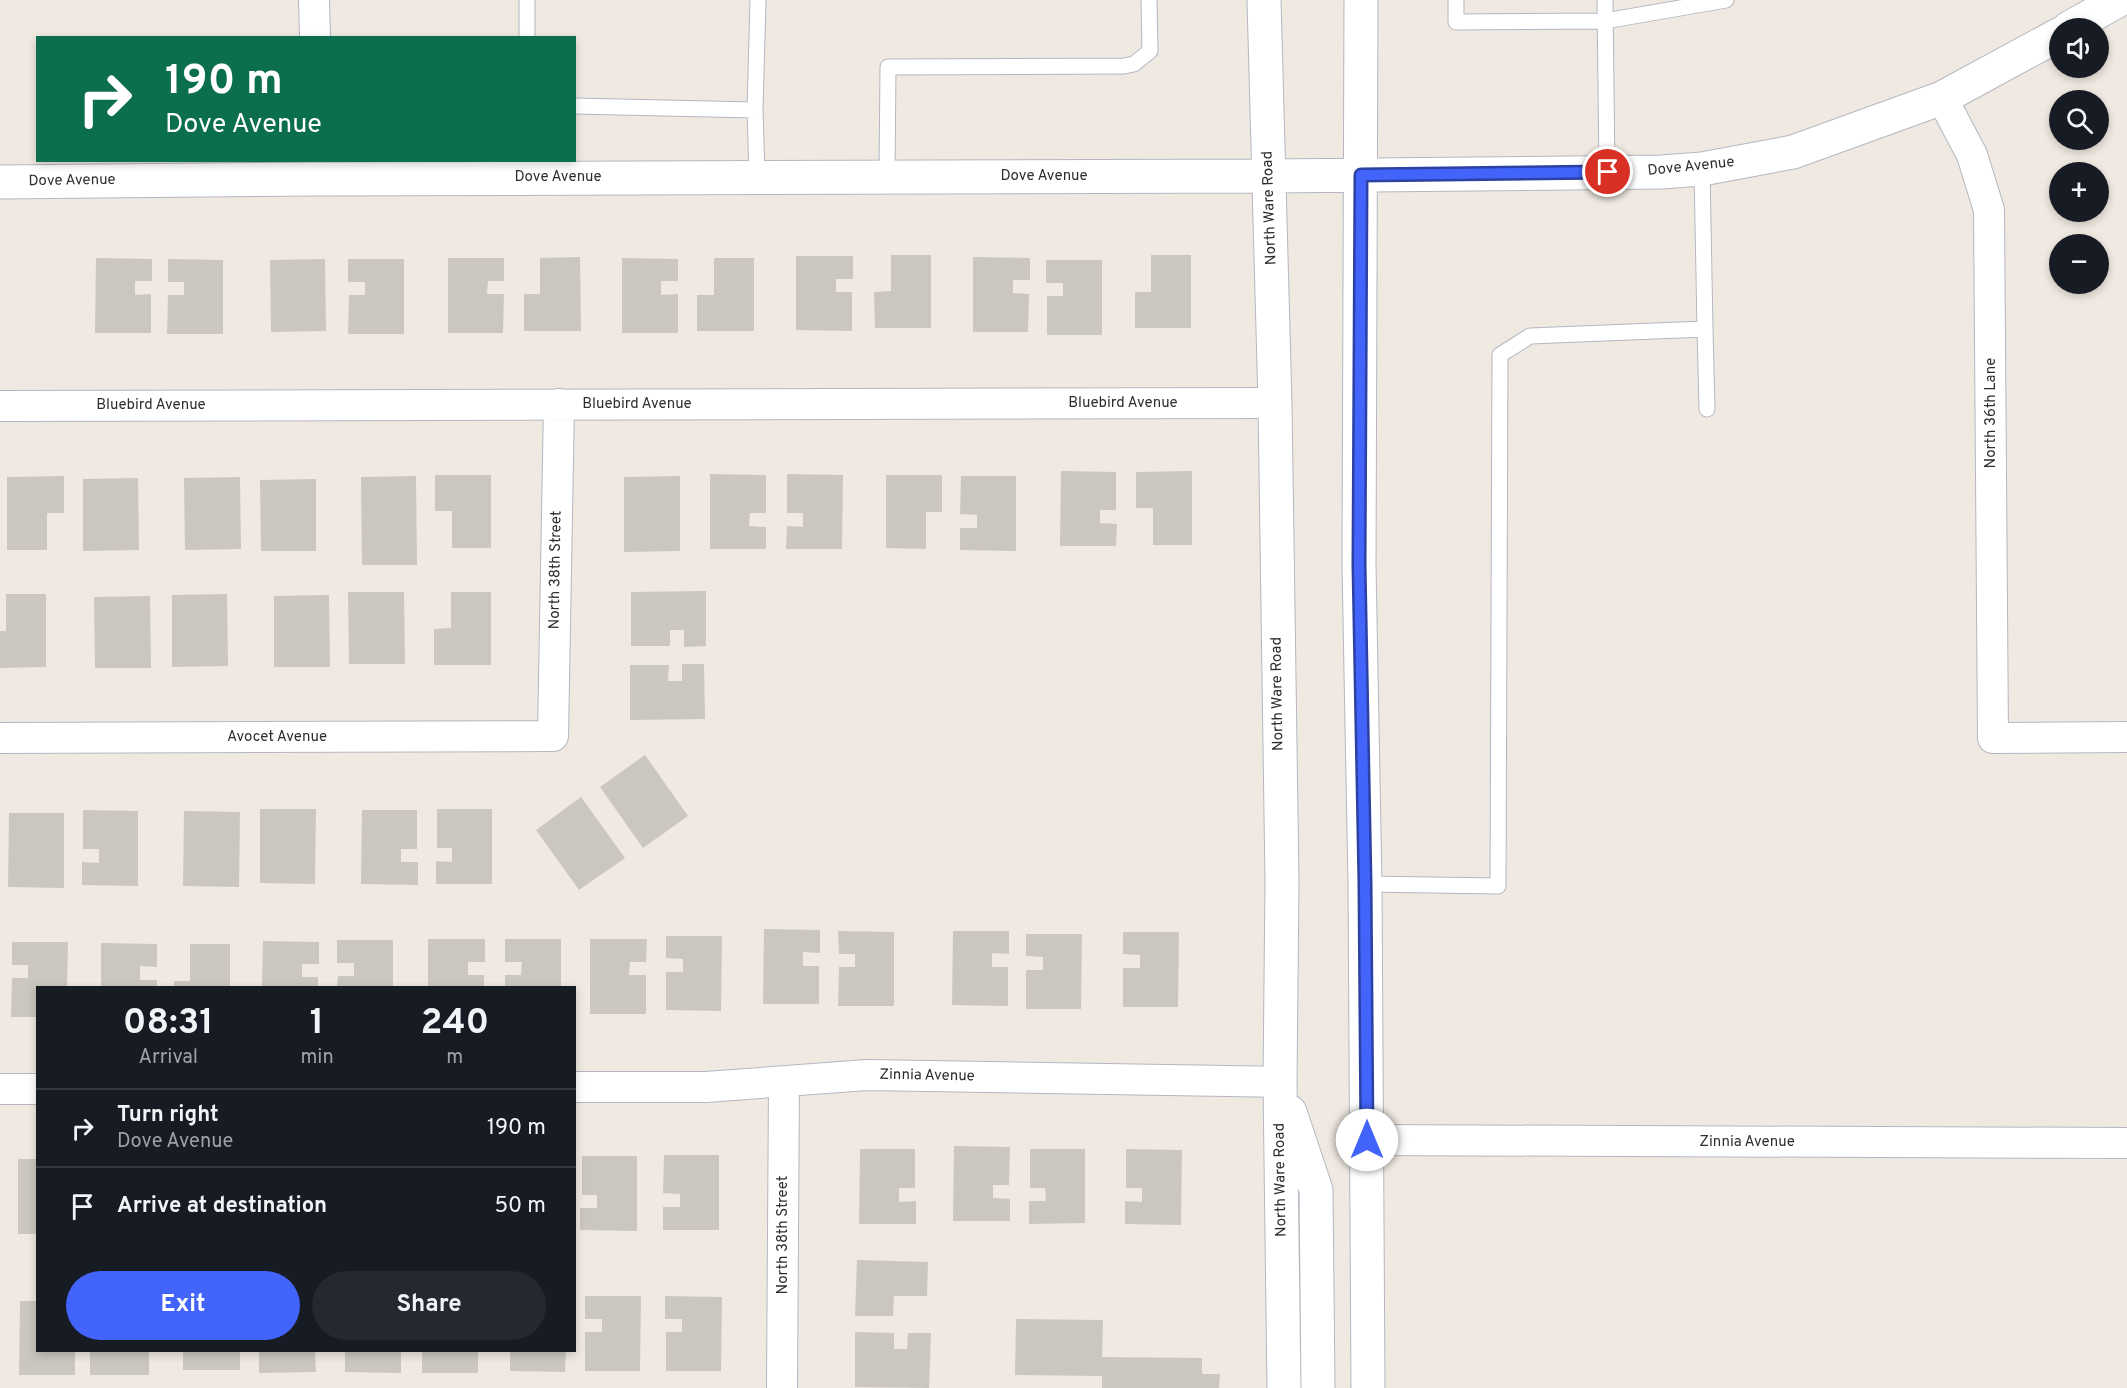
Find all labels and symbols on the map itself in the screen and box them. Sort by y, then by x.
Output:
pin [1582,146,1633,197]
street label: North Ware Road [1259,151,1281,265]
street label: Dove Avenue [1647,153,1735,181]
street label: Dove Avenue [1000,167,1088,186]
street label: Dove Avenue [514,168,602,187]
street label: Dove Avenue [28,171,116,191]
street label: North 36th Lane [1982,358,2001,468]
street label: Bluebird Avenue [1068,394,1178,413]
street label: Bluebird Avenue [582,395,692,414]
street label: Bluebird Avenue [96,396,206,415]
street label: North 38th Street [545,510,567,630]
street label: North Ware Road [1268,637,1288,751]
street label: Avocet Avenue [227,728,327,747]
street label: Zinnia Avenue [879,1066,975,1086]
position arrow [1335,1108,1399,1172]
street label: North Ware Road [1271,1123,1291,1237]
street label: Zinnia Avenue [1699,1133,1795,1152]
street label: North 38th Street [774,1176,793,1294]

